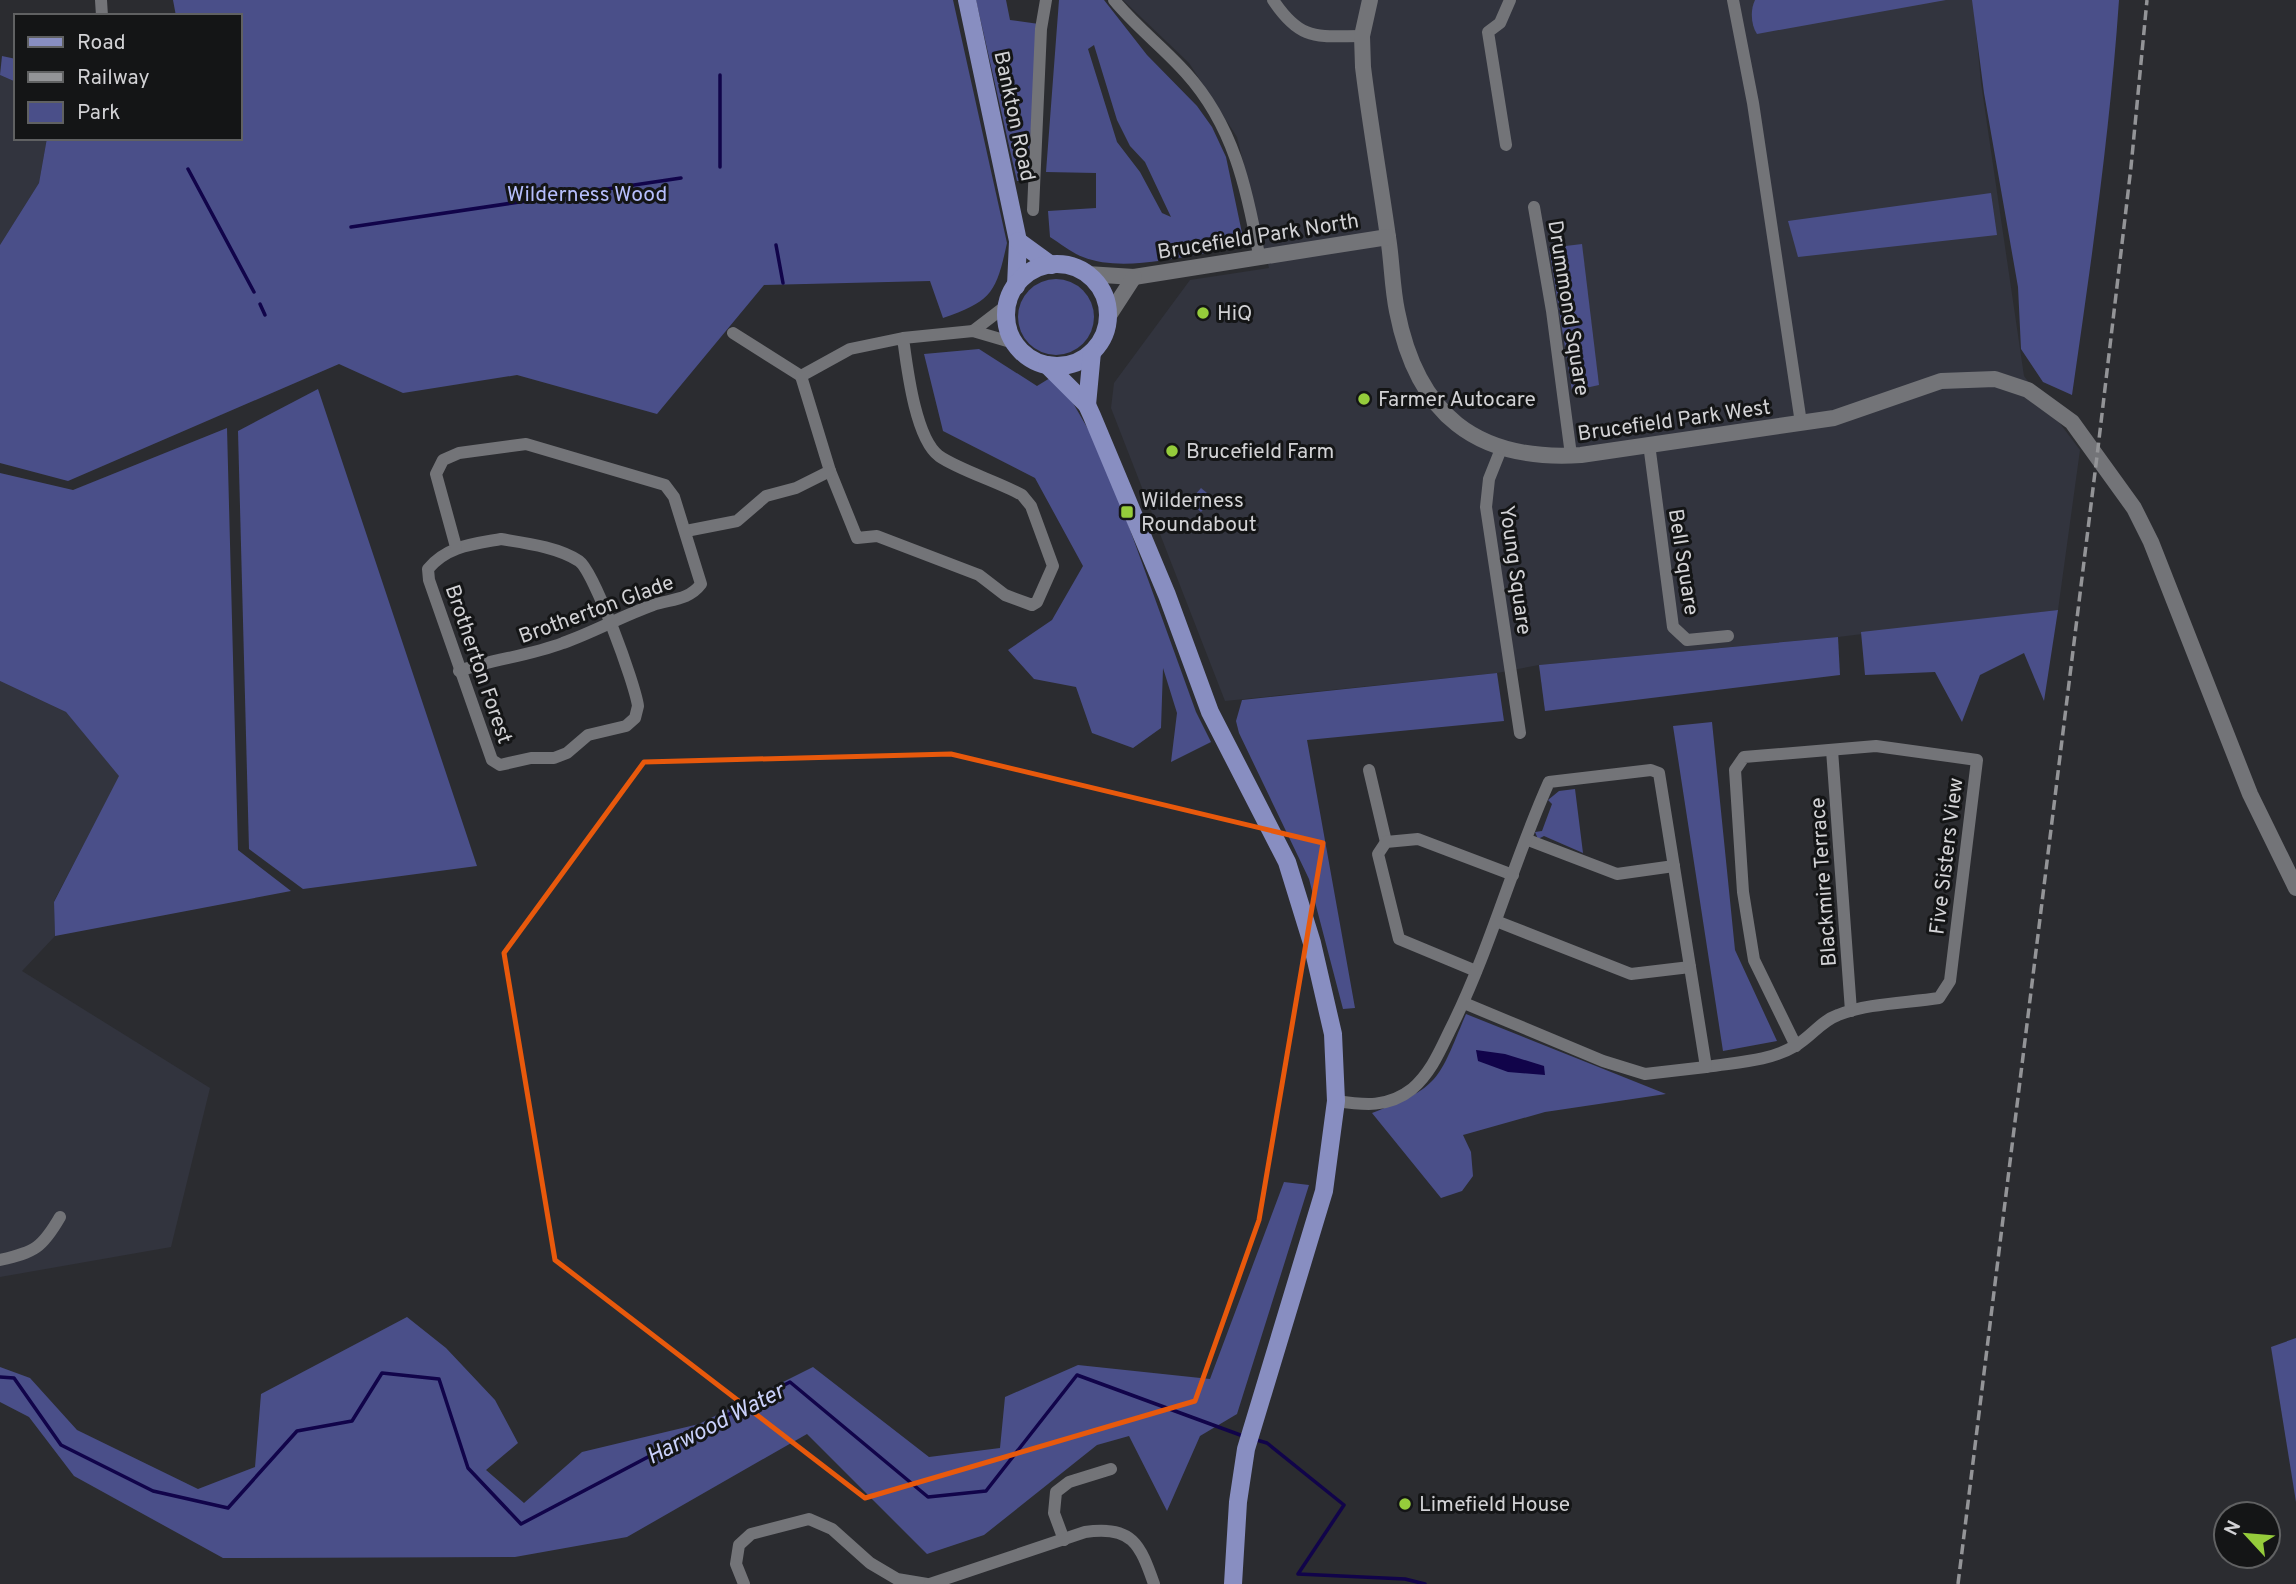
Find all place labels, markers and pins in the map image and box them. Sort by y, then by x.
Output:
place label: HiQ [1217,301,1252,328]
marker: HiQ [1195,305,1211,321]
place label: Farmer Autocare [1378,387,1536,414]
marker: Farmer Autocare [1356,391,1372,407]
place label: Brucefield Farm [1186,439,1334,466]
marker: Brucefield Farm [1164,443,1180,459]
place label: Wilderness Roundabout [1141,488,1257,539]
marker: Wilderness Roundabout [1119,504,1135,520]
place label: Limefield House [1419,1492,1570,1519]
marker: Limefield House [1397,1496,1413,1512]

